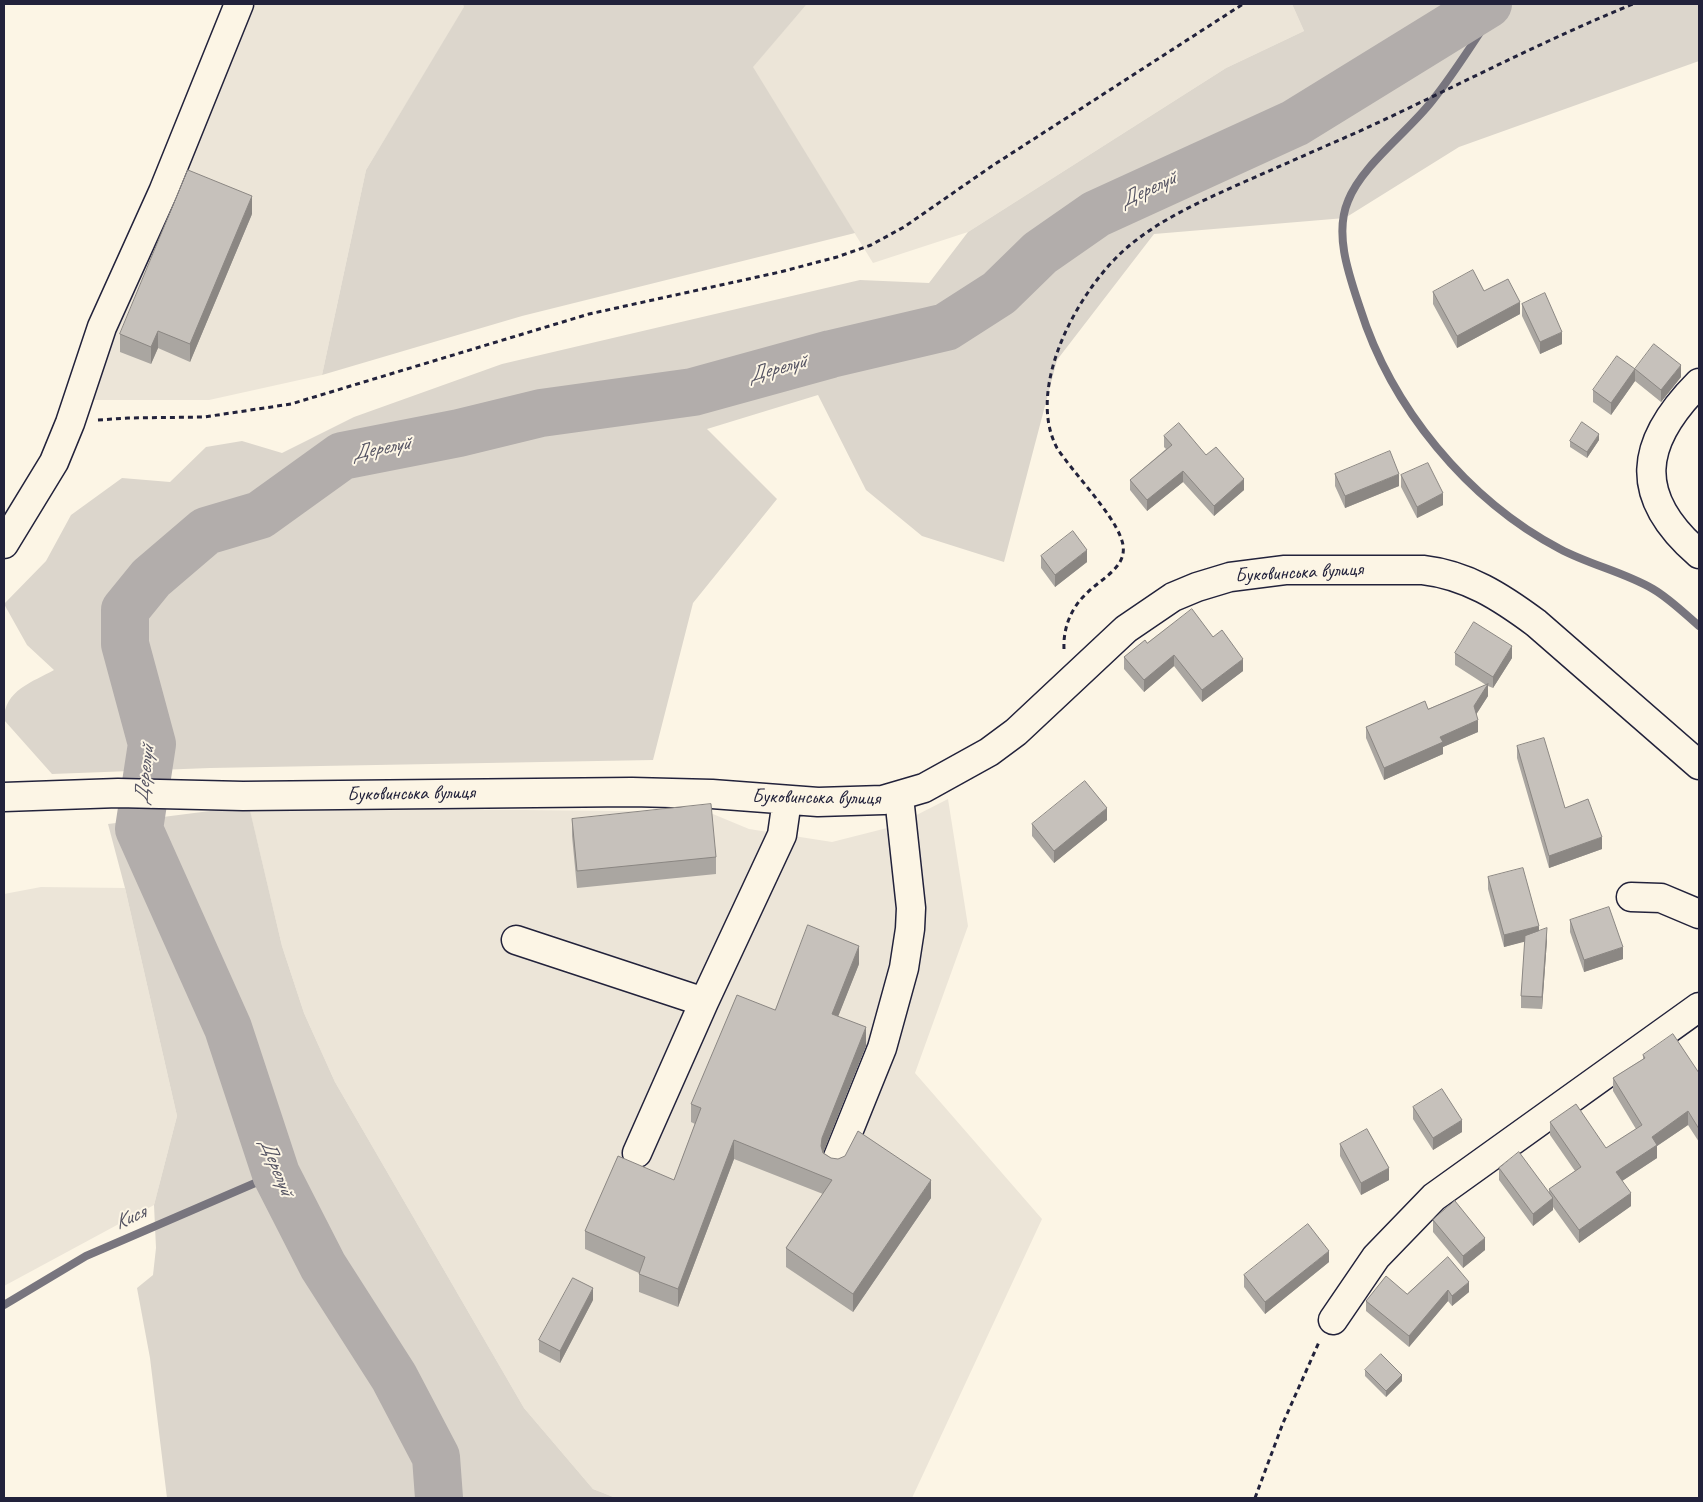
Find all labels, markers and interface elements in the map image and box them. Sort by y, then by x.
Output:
water label: Дерелуй [1116,166,1180,214]
water label: Дерелуй [745,349,809,389]
water label: Дерелуй [350,431,412,467]
street label: Буковинська вулиця [1234,558,1364,588]
water label: Дерелуй [129,744,161,806]
street label: Буковинська вулиця [347,781,475,807]
street label: Буковинська вулиця [752,785,880,811]
water label: Дерелуй [253,1135,299,1199]
water label: Кися [111,1200,149,1236]

